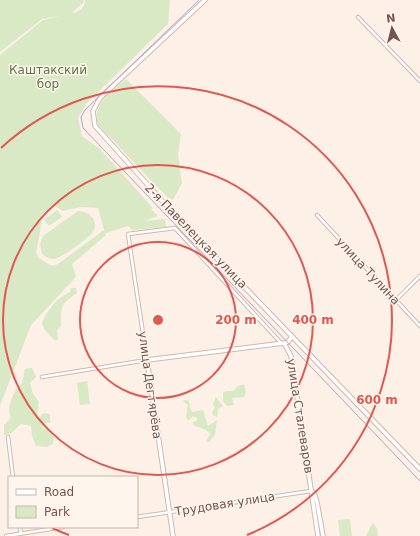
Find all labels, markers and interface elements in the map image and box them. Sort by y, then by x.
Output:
north arrow [372,8,412,48]
text: N [385,12,396,26]
park label: Каштакский бор [9,63,87,91]
street label: 2-я Павелецкая улица [142,181,250,291]
street label: улица Тулина [333,234,403,308]
centre of rings [151,313,165,327]
text: 200 m [215,313,257,327]
text: 400 m [292,313,334,327]
street label: улица Дегтярёва [136,330,164,440]
street label: улица Сталеваров [284,358,316,474]
text: 600 m [356,393,398,407]
legend [8,476,138,528]
text: Road [44,485,74,499]
street label: Трудовая улица [173,489,276,519]
text: Park [44,505,70,519]

